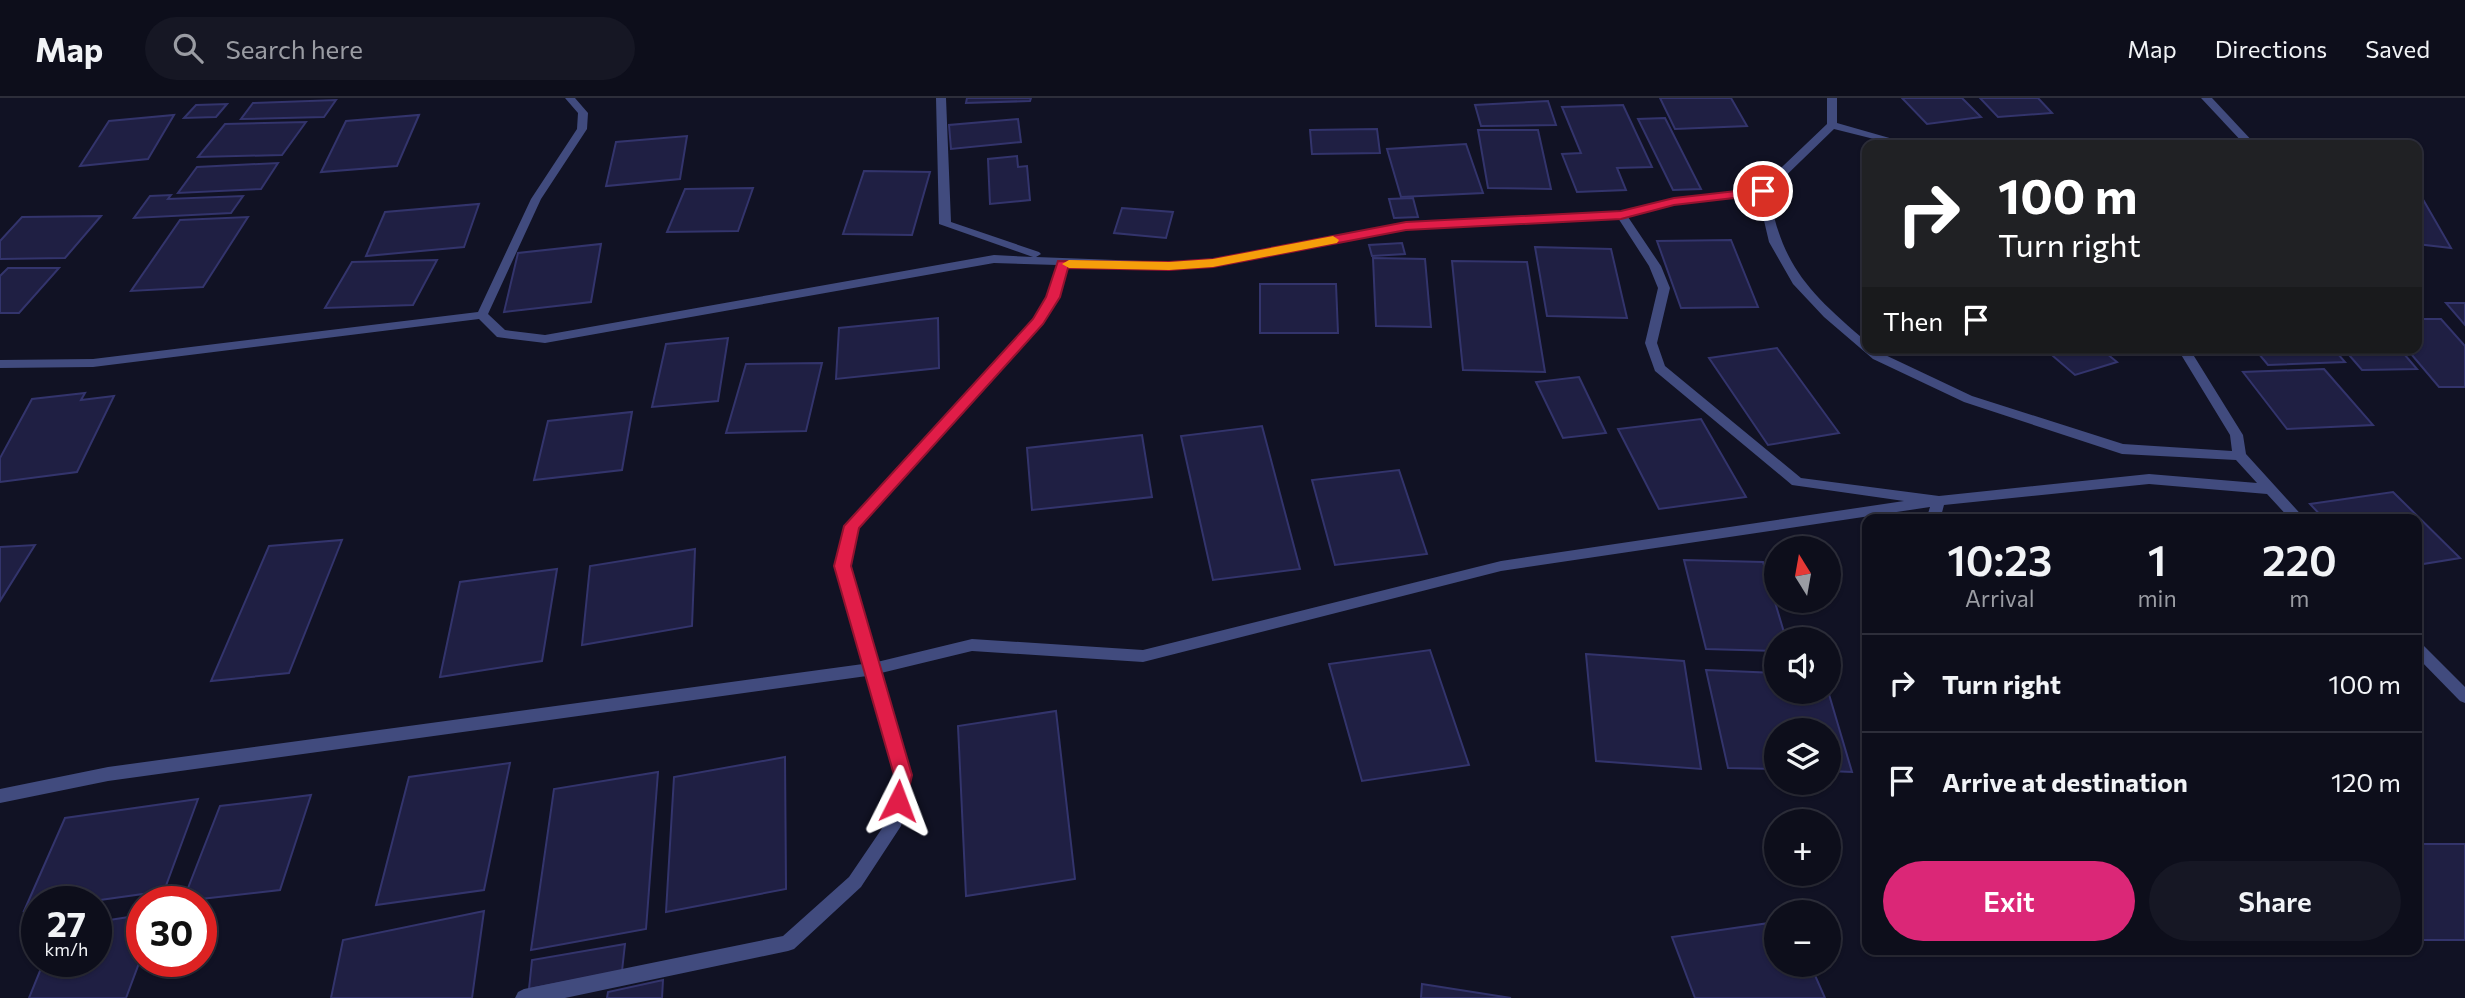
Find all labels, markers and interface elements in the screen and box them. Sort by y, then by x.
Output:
search box [145,17,635,80]
text: Map [35,28,103,69]
icon: search [169,29,207,67]
text: Search here [225,33,363,64]
text: Map [2127,34,2177,63]
text: Directions [2215,34,2327,63]
text: Saved [2365,34,2430,63]
pin [1733,161,1793,221]
text: 100 m [1998,164,2137,224]
icon: right [1883,168,1974,259]
icon: arrive [1744,172,1782,210]
text: Turn right [1998,224,2141,264]
icon: arrive [1957,301,1995,339]
text: Then [1883,305,1943,336]
text: 10:23 [1947,533,2052,585]
text: 1 [2148,533,2166,585]
text: 220 [2262,533,2337,585]
north arrow [1764,536,1841,612]
map controls [1764,536,1841,977]
text: Arrival [1965,584,2035,612]
text: min [2138,584,2177,612]
text: m [2289,584,2309,612]
button: sound [1764,627,1841,704]
icon: right [1883,664,1921,702]
text: Turn right [1942,668,2061,699]
text: 100 m [2328,668,2401,699]
button: layers [1764,718,1841,795]
icon: arrive [1883,762,1921,800]
position arrow [861,764,935,838]
text: Arrive at destination [1942,766,2188,797]
text: 120 m [2331,766,2401,797]
button: + [1764,809,1841,886]
button: Exit [1883,861,2135,941]
button: Share [2149,861,2401,941]
speed limit sign: 30 [126,886,217,977]
button: − [1764,900,1841,977]
text: 27 [47,901,86,944]
text: km/h [45,938,88,960]

